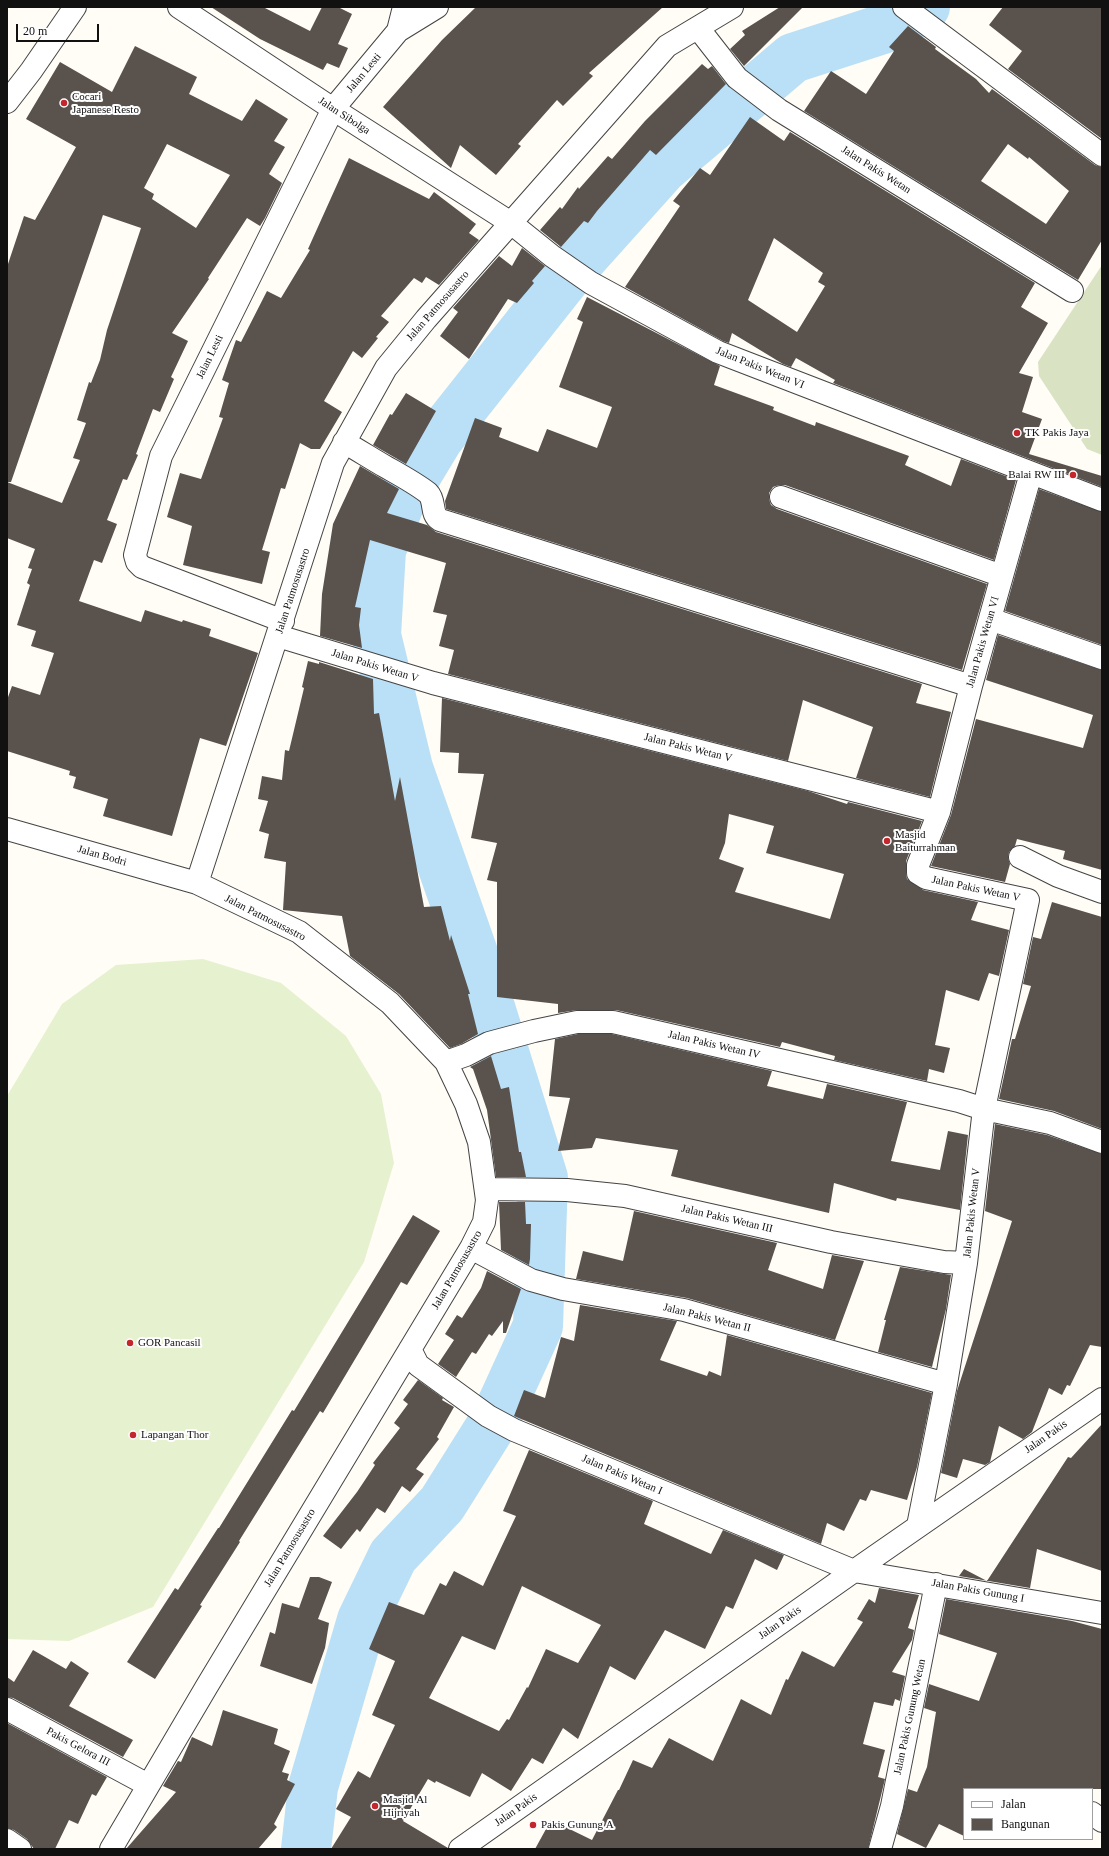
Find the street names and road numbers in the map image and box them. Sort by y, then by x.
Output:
street label: Jalan Lesti [344,51,384,95]
street label: Jalan Sibolga [316,94,372,138]
street label: Jalan Pakis Wetan [839,143,913,197]
street label: Jalan Patmosusastro [404,268,472,344]
street label: Jalan Lesti [194,333,226,381]
street label: Jalan Pakis Wetan VI [714,344,806,392]
street label: Jalan Patmosusastro [273,547,313,635]
street label: Jalan Pakis Wetan VI [964,595,1002,689]
street label: Jalan Pakis Wetan V [330,646,420,686]
street label: Jalan Pakis Wetan V [643,731,733,765]
street label: Jalan Bodri [76,843,128,869]
street label: Jalan Pakis Wetan V [930,873,1022,905]
street label: Jalan Patmosusastro [222,892,308,944]
street label: Jalan Pakis Wetan IV [667,1028,761,1062]
street label: Jalan Pakis Wetan V [961,1167,983,1259]
street label: Jalan Pakis Wetan III [680,1202,774,1236]
street label: Jalan Patmosusastro [429,1228,485,1312]
street label: Jalan Pakis Wetan II [662,1301,752,1335]
street label: Jalan Pakis [1022,1417,1070,1457]
street label: Jalan Pakis Wetan I [580,1452,664,1498]
street label: Jalan Patmosusastro [261,1506,319,1590]
street label: Jalan Pakis Gunung I [931,1576,1025,1606]
street label: Jalan Pakis [756,1603,804,1643]
street label: Jalan Pakis Gunung Wetan [891,1658,929,1776]
street label: Pakis Gelora III [44,1725,112,1769]
street label: Jalan Pakis [492,1790,540,1830]

